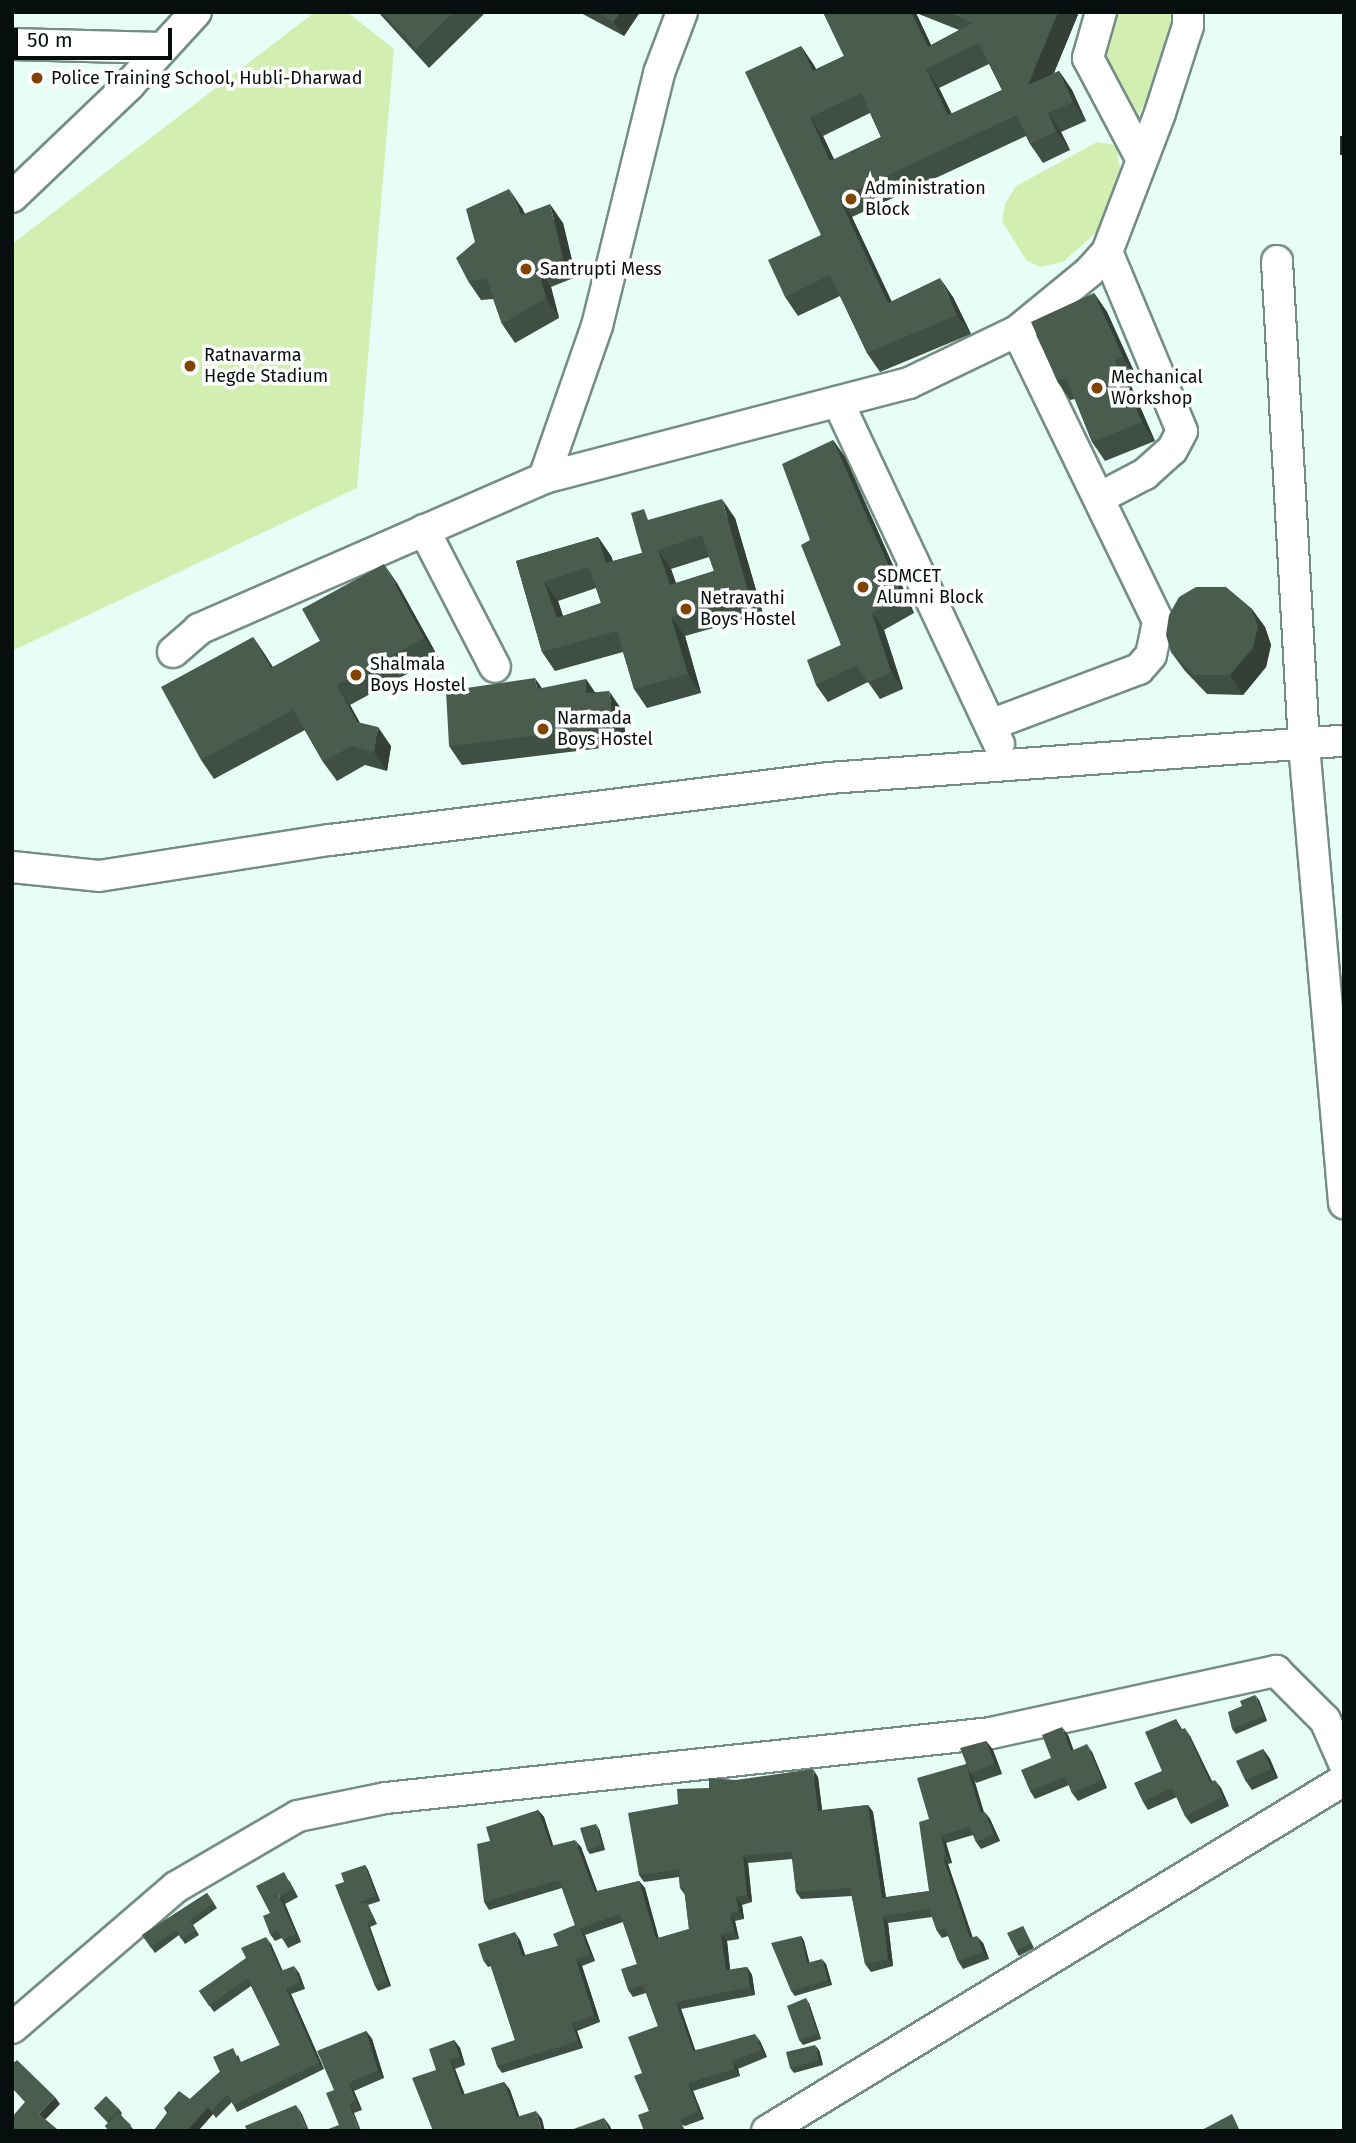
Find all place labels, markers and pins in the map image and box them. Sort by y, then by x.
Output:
place label: Police Training School, Hubli-Dharwad [51,67,362,89]
marker: Police Training School, Hubli-Dharwad [29,70,45,86]
place label: Administration Block [865,178,986,220]
marker: Administration Block [843,191,859,207]
place label: Santrupti Mess [540,258,662,280]
marker: Santrupti Mess [518,261,534,277]
place label: Ratnavarma Hegde Stadium [204,345,328,388]
marker: Ratnavarma Hegde Stadium [182,358,198,374]
place label: Mechanical Workshop [1111,367,1203,410]
marker: Mechanical Workshop [1089,380,1105,396]
place label: SDMCET Alumni Block [877,566,983,608]
marker: SDMCET Alumni Block [855,579,871,595]
place label: Netravathi Boys Hostel [700,588,796,630]
marker: Netravathi Boys Hostel [678,601,694,617]
place label: Shalmala Boys Hostel [370,654,466,696]
marker: Shalmala Boys Hostel [348,667,364,683]
place label: Narmada Boys Hostel [557,708,653,750]
marker: Narmada Boys Hostel [535,721,551,737]

